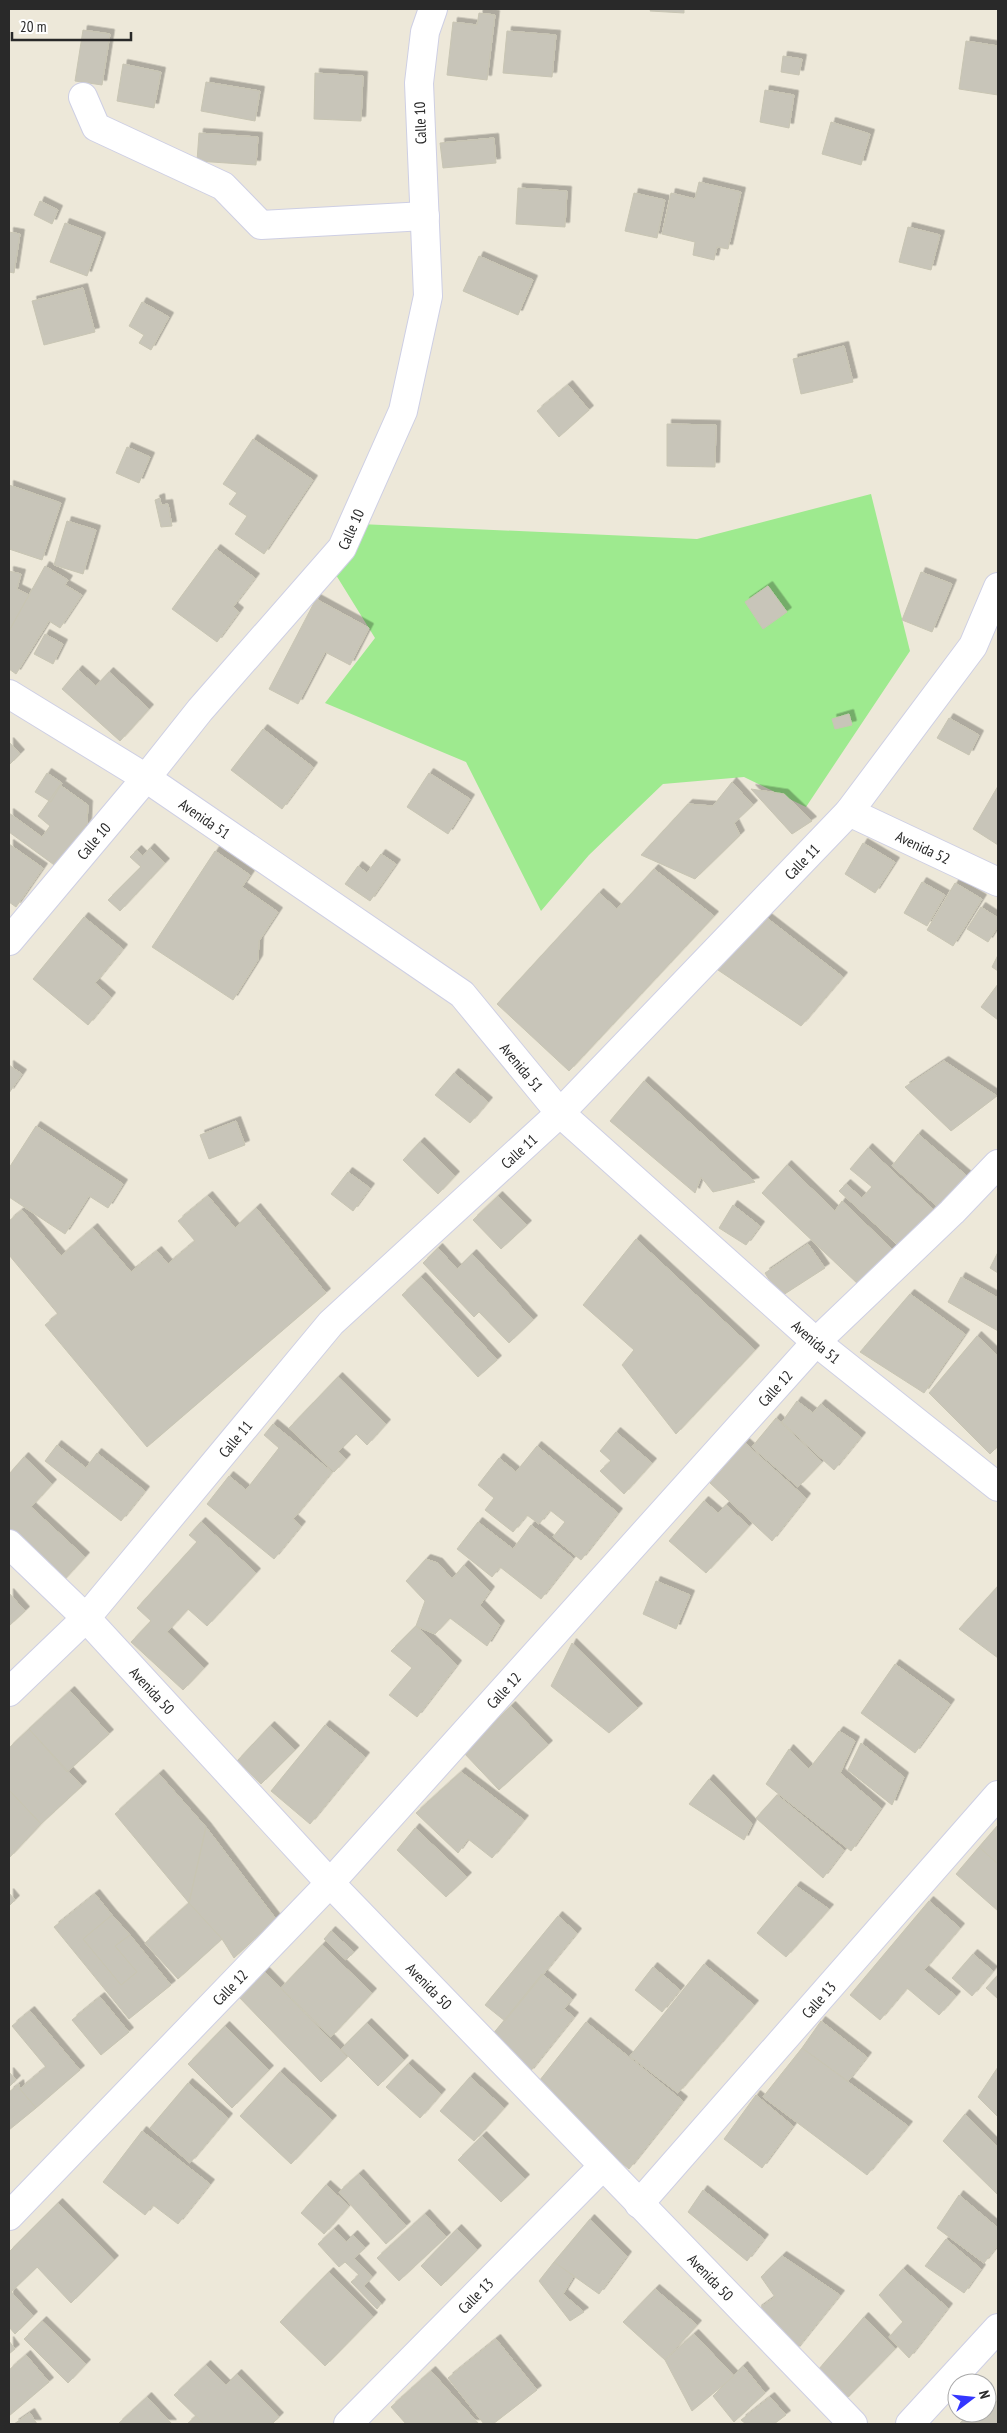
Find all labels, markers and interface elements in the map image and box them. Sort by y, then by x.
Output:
scale bar [12,10,131,42]
text: 20 m [20,17,46,36]
street label: Calle 10 [410,101,430,145]
street label: Calle 10 [333,505,368,552]
street label: Avenida 51 [176,794,234,842]
street label: Calle 10 [72,818,114,863]
street label: Avenida 52 [893,826,953,868]
street label: Calle 11 [780,839,823,883]
street label: Avenida 51 [496,1039,548,1095]
street label: Calle 11 [497,1129,541,1172]
street label: Avenida 51 [788,1316,844,1367]
street label: Calle 12 [753,1366,796,1410]
street label: Calle 11 [214,1416,256,1461]
street label: Avenida 50 [126,1663,179,1718]
street label: Calle 12 [482,1668,525,1712]
street label: Avenida 50 [402,1958,456,2013]
street label: Calle 12 [208,1965,251,2009]
street label: Calle 13 [797,1977,840,2022]
street label: Avenida 50 [684,2250,738,2305]
street label: Calle 13 [453,2273,497,2317]
north arrow [947,2373,997,2423]
text: N [975,2388,994,2401]

